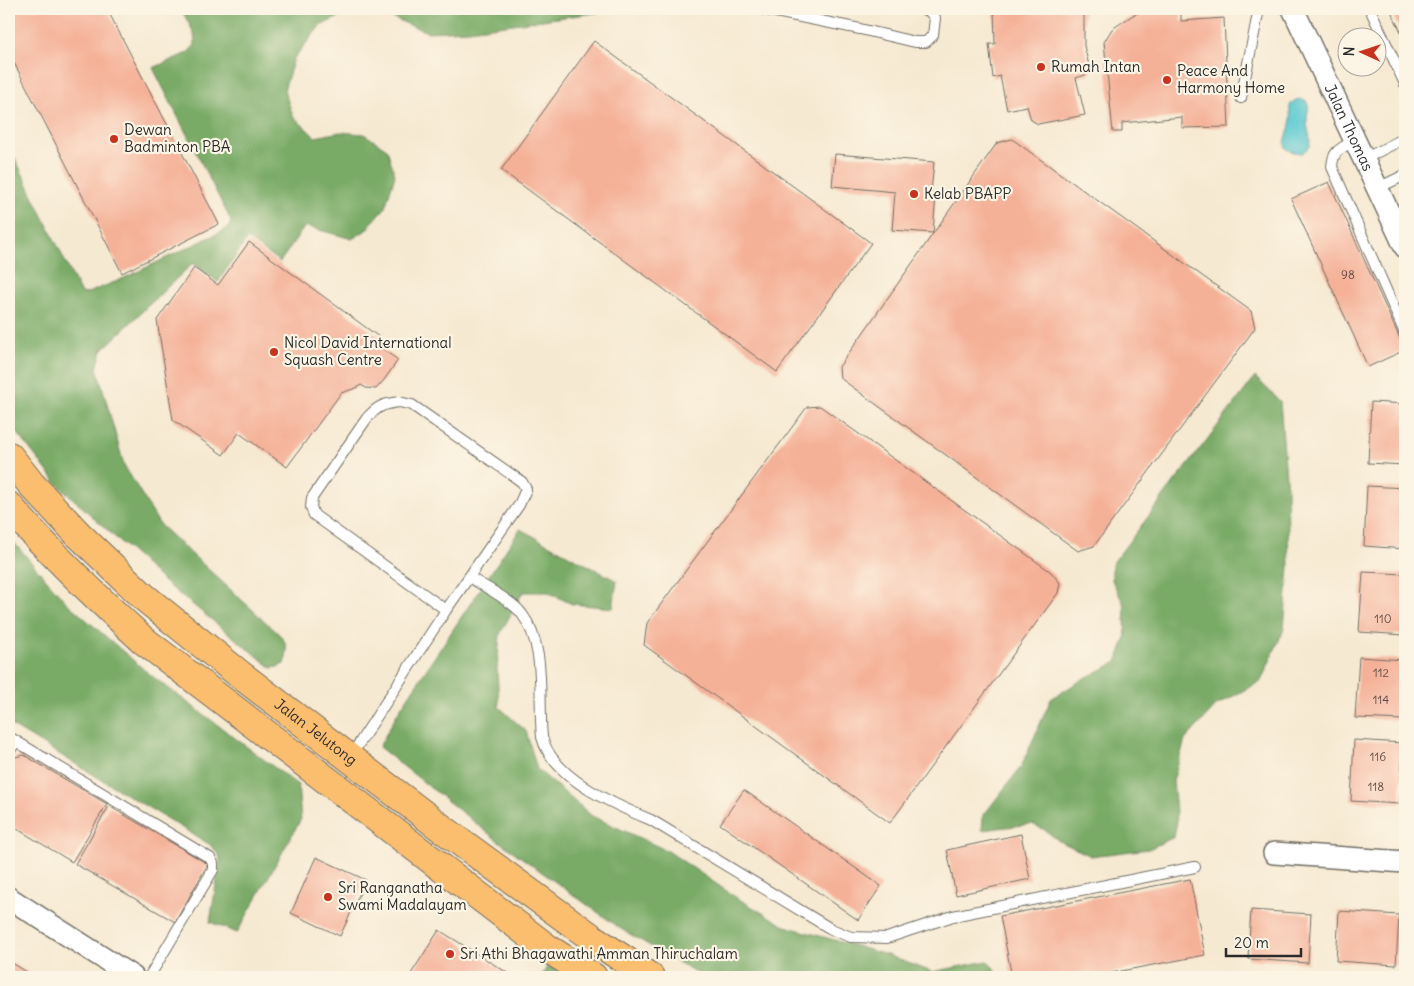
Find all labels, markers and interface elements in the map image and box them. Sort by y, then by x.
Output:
north arrow [1336,28,1386,78]
text: N [1340,46,1358,57]
place label: Rumah Intan [1051,57,1141,76]
marker: Rumah Intan [1035,61,1047,73]
place label: Peace And Harmony Home [1177,61,1285,97]
marker: Peace And Harmony Home [1161,74,1173,86]
street label: Jalan Thomas [1321,81,1378,174]
place label: Dewan Badminton PBA [124,120,231,156]
marker: Dewan Badminton PBA [108,133,120,145]
place label: Kelab PBAPP [924,184,1011,203]
marker: Kelab PBAPP [908,188,920,200]
house number: 98 [1341,267,1355,282]
place label: Nicol David International Squash Centre [284,333,452,369]
marker: Nicol David International Squash Centre [268,346,280,358]
house number: 110 [1374,611,1392,626]
house number: 112 [1373,665,1389,680]
house number: 114 [1373,692,1389,707]
street label: Jalan Jelutong [271,694,361,769]
house number: 116 [1370,749,1386,764]
house number: 118 [1368,779,1384,794]
place label: Sri Ranganatha Swami Madalayam [338,878,467,914]
marker: Sri Ranganatha Swami Madalayam [322,891,334,903]
scale bar [1226,926,1302,958]
text: 20 m [1234,933,1269,952]
place label: Sri Athi Bhagawathi Amman Thiruchalam [460,944,738,963]
marker: Sri Athi Bhagawathi Amman Thiruchalam [444,948,456,960]

